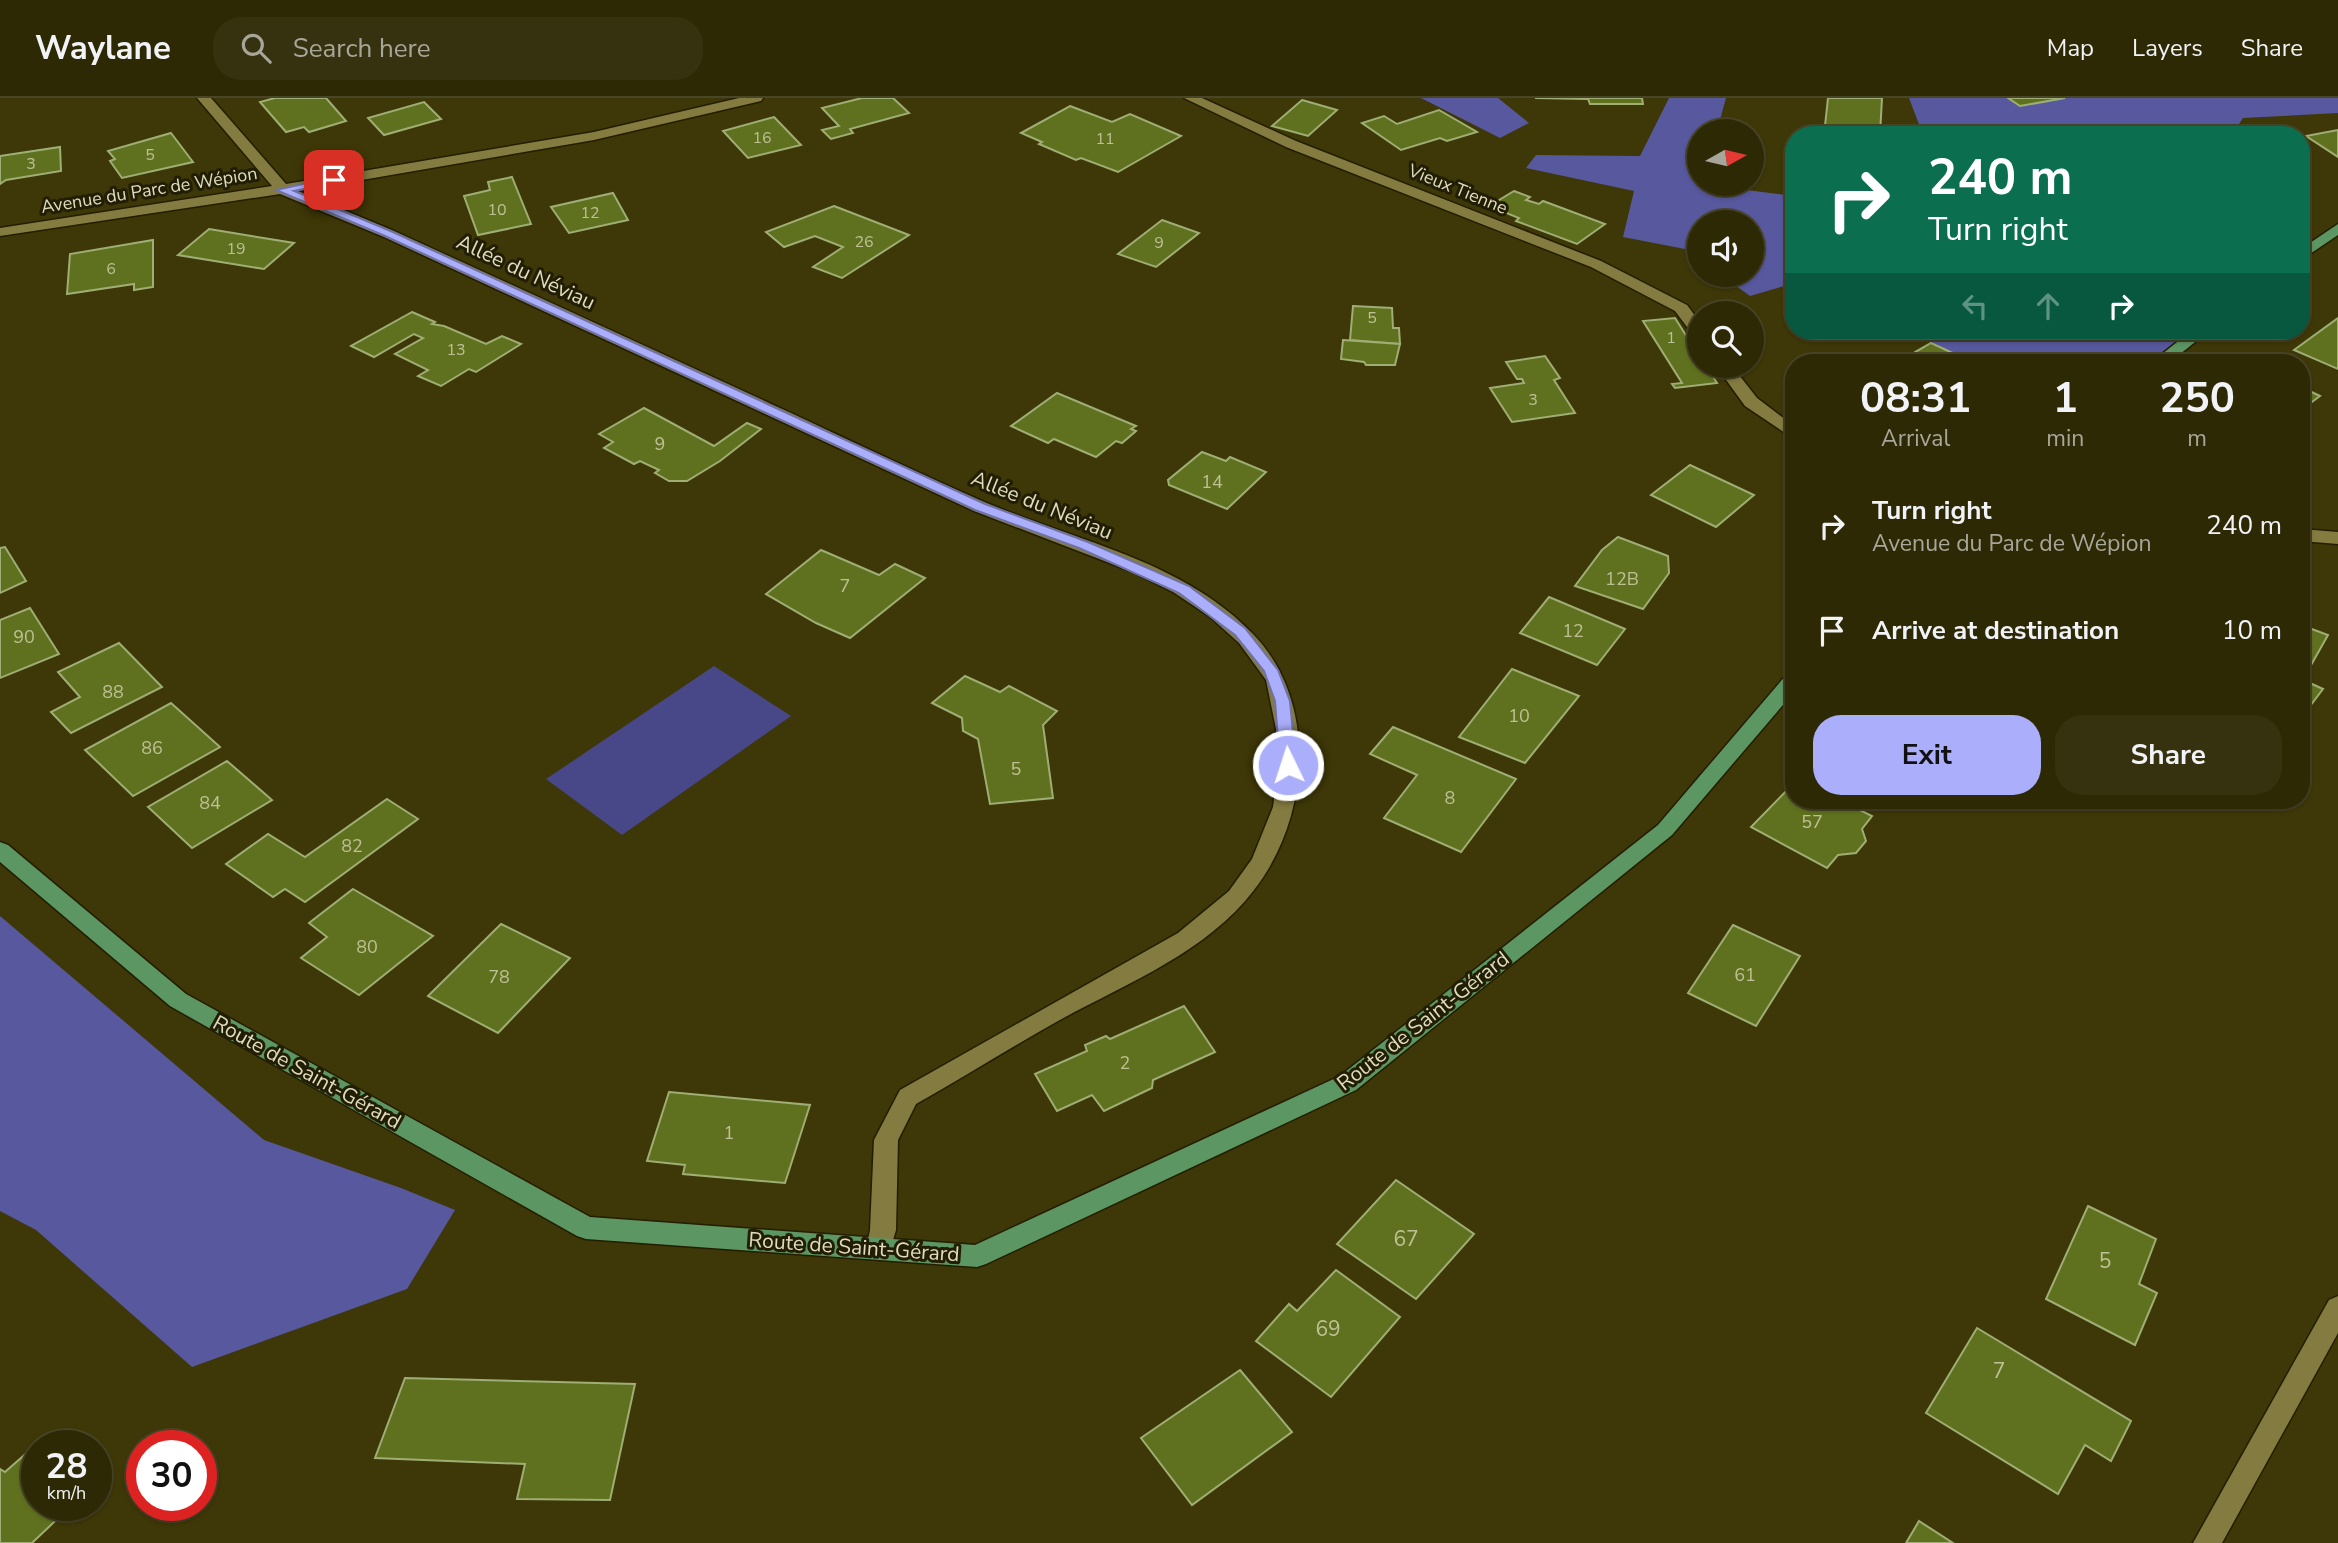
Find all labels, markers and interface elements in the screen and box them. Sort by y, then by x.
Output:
search box [213,17,703,80]
text: Waylane [35,26,171,71]
icon: search [237,29,275,67]
text: Search here [293,31,431,66]
text: Map [2047,32,2094,64]
text: Layers [2132,32,2203,64]
text: Share [2241,32,2303,64]
north arrow [1687,119,1764,196]
map controls [1687,119,1764,378]
house number: 16 [752,127,772,149]
house number: 11 [1095,128,1115,150]
house number: 5 [145,144,155,166]
text: 240 m [1928,144,2072,211]
pin [304,150,364,210]
house number: 3 [26,153,36,175]
icon: right [1813,154,1904,245]
street label: Vieux Tienne [1404,158,1511,220]
street label: Avenue du Parc de Wépion [39,161,259,219]
icon: arrive [315,161,353,199]
house number: 10 [487,199,507,221]
house number: 12 [580,202,600,224]
text: Turn right [1928,208,2068,251]
button: sound [1687,210,1764,287]
street label: Allée du Néviau [452,228,600,316]
house number: 26 [854,231,874,253]
house number: 9 [1154,232,1164,254]
house number: 19 [226,238,246,260]
house number: 6 [106,258,116,280]
icon: left [1956,287,1994,325]
icon: ahead [2029,287,2067,325]
icon: right [2102,287,2140,325]
button: search [1687,301,1764,378]
house number: 5 [1367,307,1377,329]
house number: 1 [1666,327,1676,349]
house number: 13 [446,339,466,361]
text: 08:31 [1860,370,1971,427]
text: 1 [2053,370,2078,427]
text: 250 [2159,370,2235,427]
house number: 3 [1528,389,1538,411]
text: Arrival [1881,423,1950,454]
text: min [2046,423,2084,454]
text: m [2187,423,2207,454]
house number: 9 [655,432,665,456]
street label: Allée du Néviau [967,464,1117,546]
house number: 14 [1201,470,1223,494]
text: Turn right [1872,493,1991,528]
icon: right [1813,507,1851,545]
text: 240 m [2206,508,2282,543]
text: Avenue du Parc de Wépion [1872,528,2152,559]
house number: 12B [1605,567,1639,591]
house number: 7 [840,574,850,598]
icon: arrive [1813,612,1851,650]
text: Arrive at destination [1872,613,2119,648]
text: 10 m [2222,613,2282,648]
house number: 12 [1562,619,1584,643]
house number: 90 [13,625,35,649]
house number: 88 [102,680,124,704]
house number: 10 [1508,704,1530,728]
button: Exit [1813,715,2041,795]
button: Share [2055,715,2282,795]
position arrow [1251,728,1325,802]
house number: 86 [141,736,163,760]
house number: 5 [1011,757,1021,781]
house number: 8 [1445,786,1455,810]
house number: 84 [199,791,221,815]
house number: 57 [1801,810,1823,834]
house number: 82 [341,834,363,858]
house number: 80 [356,935,378,959]
street label: Route de Saint-Gérard [1331,945,1515,1097]
house number: 61 [1734,963,1756,987]
house number: 78 [488,965,510,989]
street label: Route de Saint-Gérard [208,1009,406,1135]
house number: 2 [1120,1051,1130,1075]
house number: 1 [724,1121,734,1145]
house number: 67 [1393,1225,1419,1253]
street label: Route de Saint-Gérard [748,1226,960,1268]
house number: 5 [2099,1247,2111,1275]
house number: 69 [1315,1315,1341,1343]
house number: 7 [1993,1357,2005,1385]
speed limit sign: 30 [126,1430,217,1521]
text: 28 [45,1443,88,1490]
text: km/h [47,1481,86,1505]

